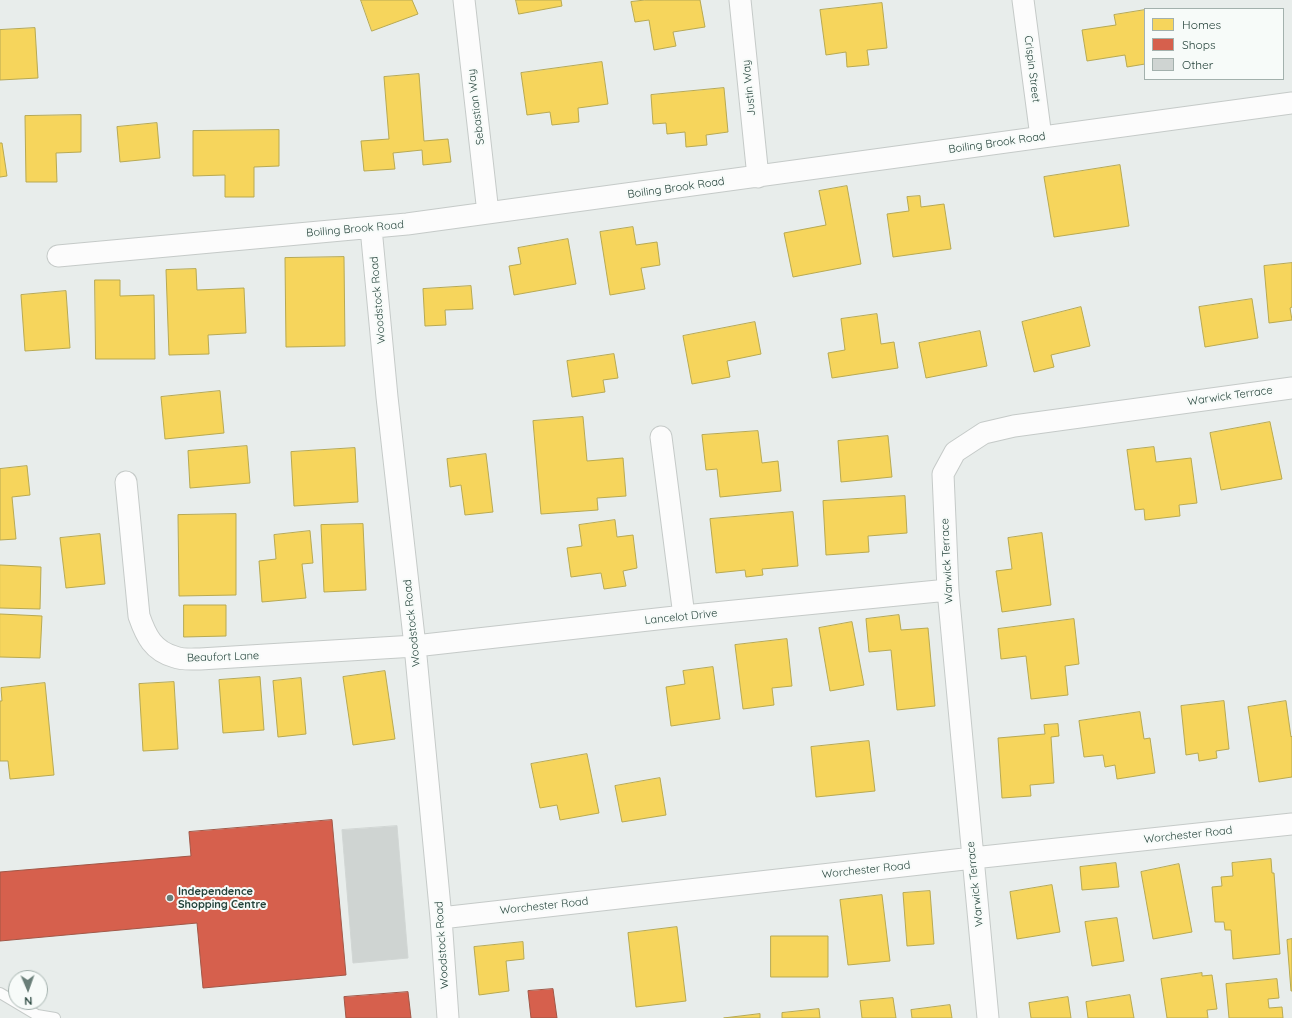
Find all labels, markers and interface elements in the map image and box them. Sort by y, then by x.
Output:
legend [1144,8,1284,80]
text: Homes [1182,17,1221,32]
street label: Crispin Street [1021,35,1043,103]
text: Shops [1182,37,1216,52]
text: Other [1182,57,1213,72]
street label: Justin Way [739,59,759,117]
street label: Sebastian Way [465,68,487,146]
street label: Boiling Brook Road [948,130,1046,156]
street label: Boiling Brook Road [627,175,725,201]
street label: Boiling Brook Road [306,218,404,240]
street label: Woodstock Road [368,256,388,344]
street label: Warwick Terrace [1187,384,1273,408]
street label: Warwick Terrace [938,518,956,604]
street label: Woodstock Road [401,579,423,667]
street label: Lancelot Drive [644,607,718,627]
street label: Beaufort Lane [187,649,259,665]
street label: Worchester Road [1143,824,1233,846]
street label: Warwick Terrace [964,841,986,927]
street label: Worchester Road [821,859,911,881]
place label: Independence Shopping Centre [178,885,266,911]
marker: Independence Shopping Centre [165,893,175,903]
street label: Worchester Road [499,895,589,917]
street label: Woodstock Road [432,901,452,989]
north arrow [8,970,48,1010]
text: N [24,994,33,1008]

